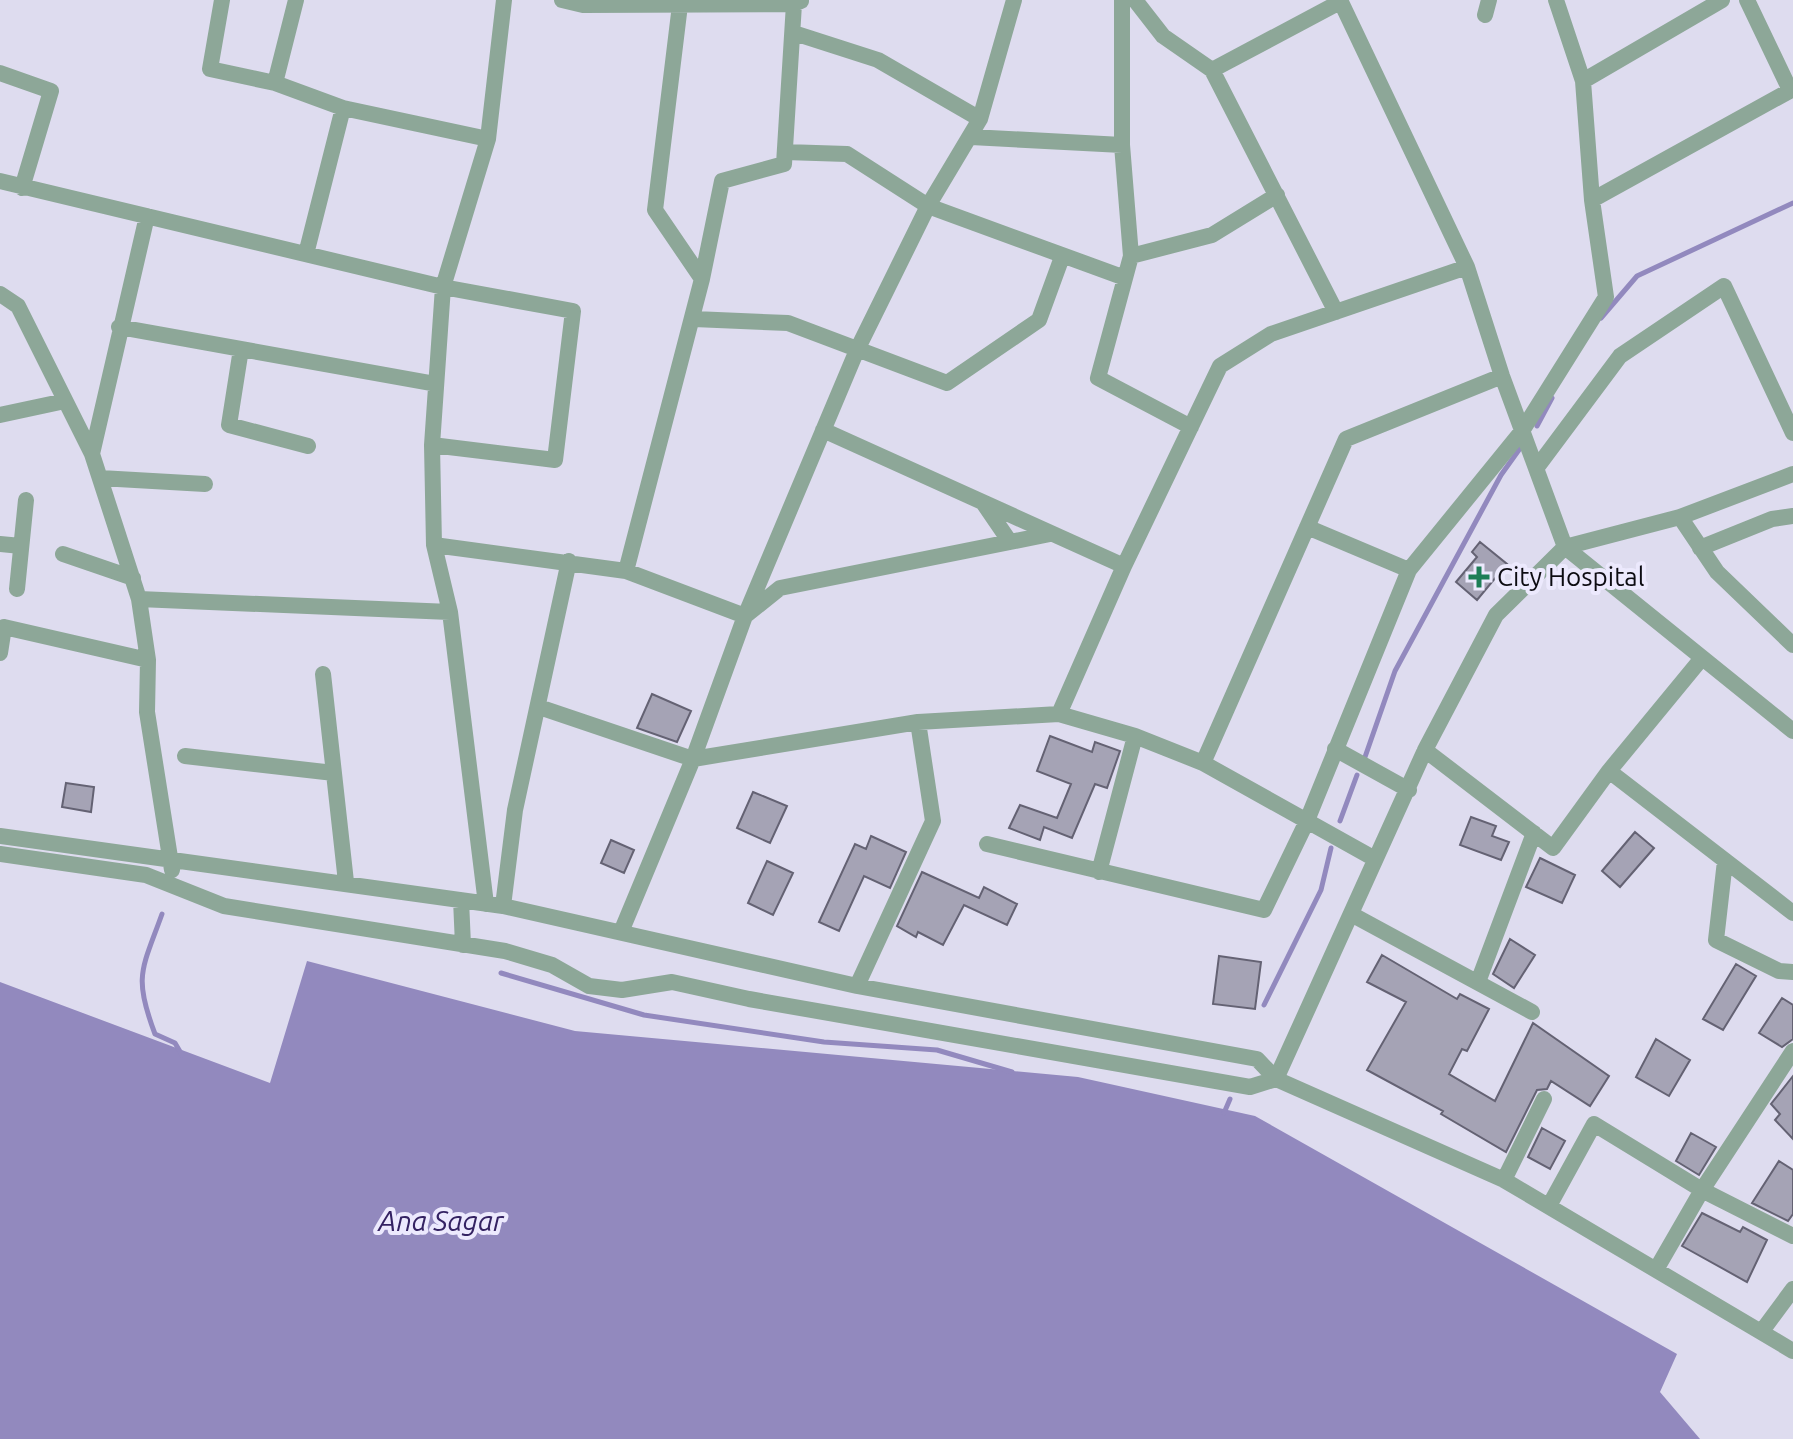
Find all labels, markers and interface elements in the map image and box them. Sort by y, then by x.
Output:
place label: City Hospital [1497,562,1645,591]
marker: City Hospital [1468,566,1490,588]
water label: Ana Sagar [376,1205,505,1236]

